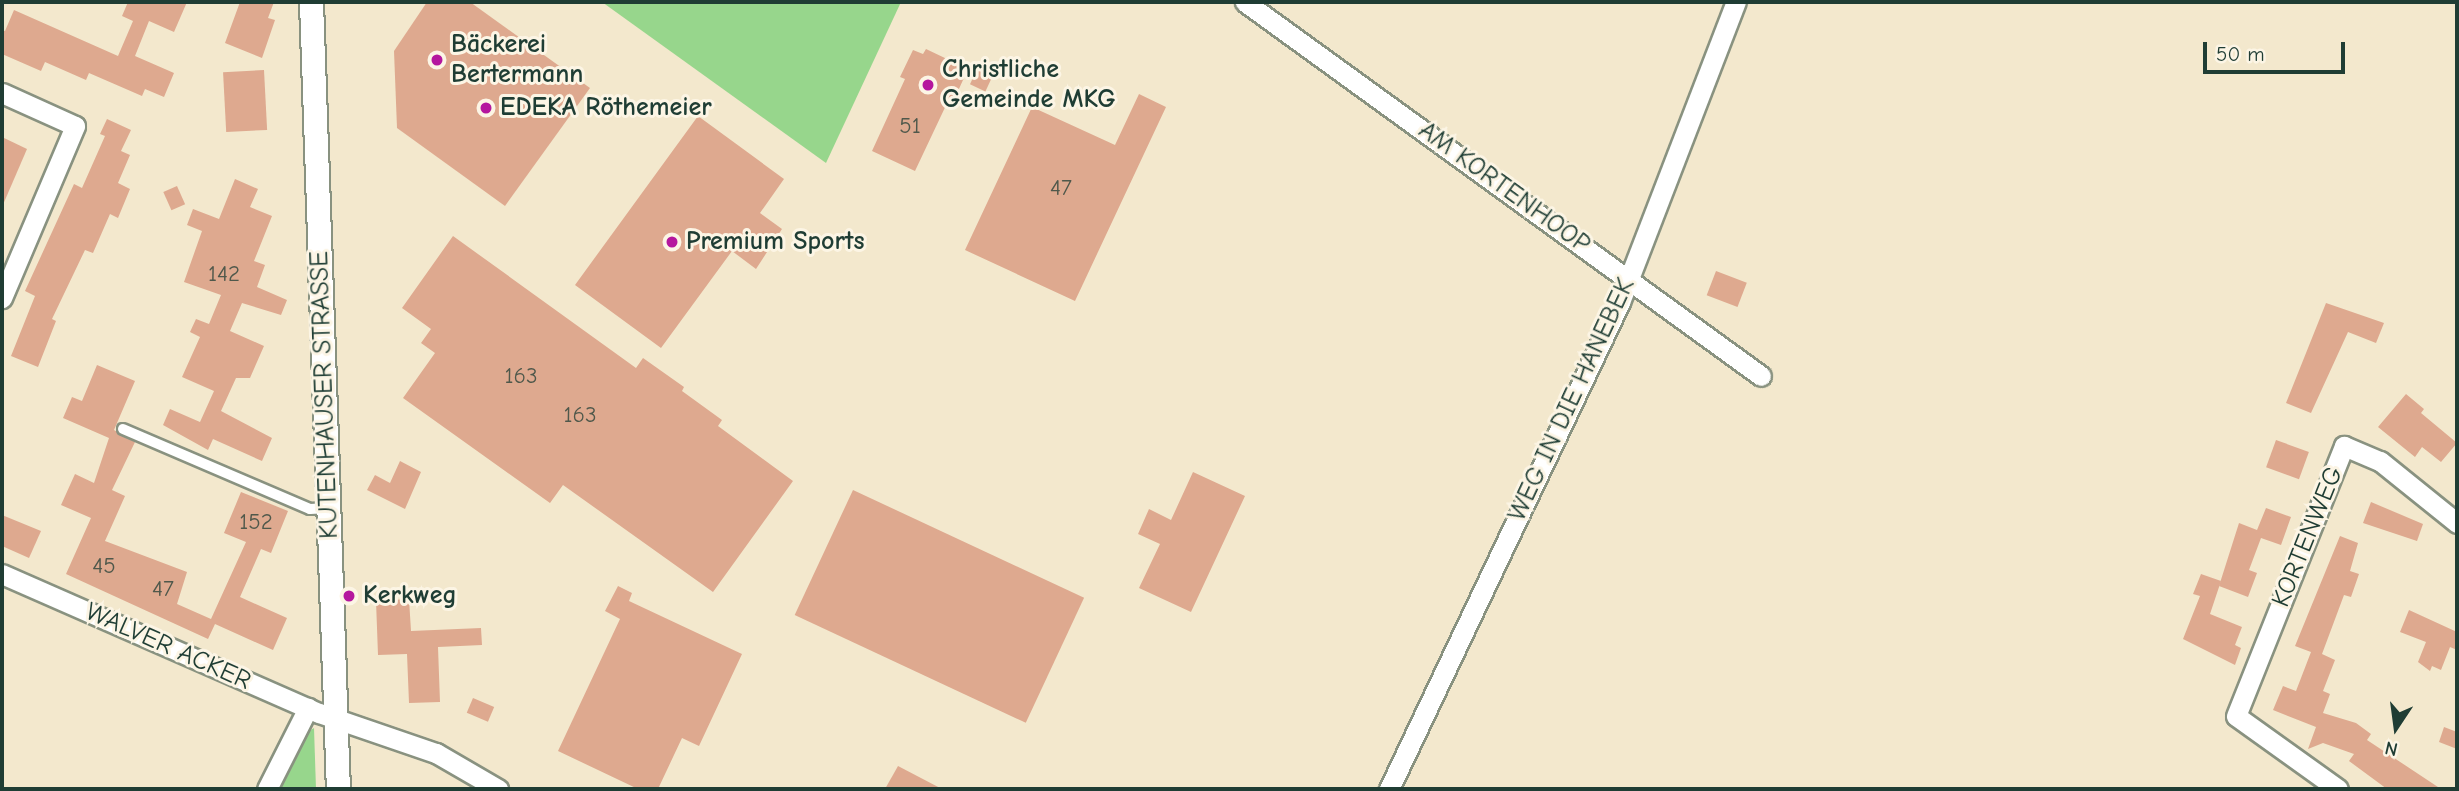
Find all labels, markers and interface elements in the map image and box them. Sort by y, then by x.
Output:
scale bar [2207,28,2349,72]
place label: Bäckerei Bertermann [451,29,583,90]
text: 50 m [2216,42,2265,66]
marker: Bäckerei Bertermann [429,52,445,68]
place label: Christliche Gemeinde MKG [942,54,1116,116]
marker: Christliche Gemeinde MKG [920,77,936,93]
place label: EDEKA Röthemeier [500,92,712,124]
marker: EDEKA Röthemeier [478,100,494,116]
house number: 51 [899,112,921,140]
street label: AM KORTENHOOP [1412,115,1596,261]
house number: 47 [1050,174,1072,202]
place label: Premium Sports [686,226,865,258]
marker: Premium Sports [664,234,680,250]
street label: KUTENHAUSER STRASSE [304,251,346,539]
house number: 142 [208,260,240,288]
street label: WEG IN DIE HANEBEK [1502,274,1642,526]
house number: 163 [504,362,538,390]
house number: 163 [563,401,597,429]
street label: KORTENWEG [2266,462,2350,612]
house number: 152 [239,508,273,536]
house number: 45 [92,552,116,580]
house number: 47 [152,575,174,603]
place label: Kerkweg [363,580,457,612]
marker: Kerkweg [341,588,357,604]
street label: WALVER ACKER [80,597,256,697]
north arrow [2361,693,2431,763]
text: N [2383,736,2400,761]

